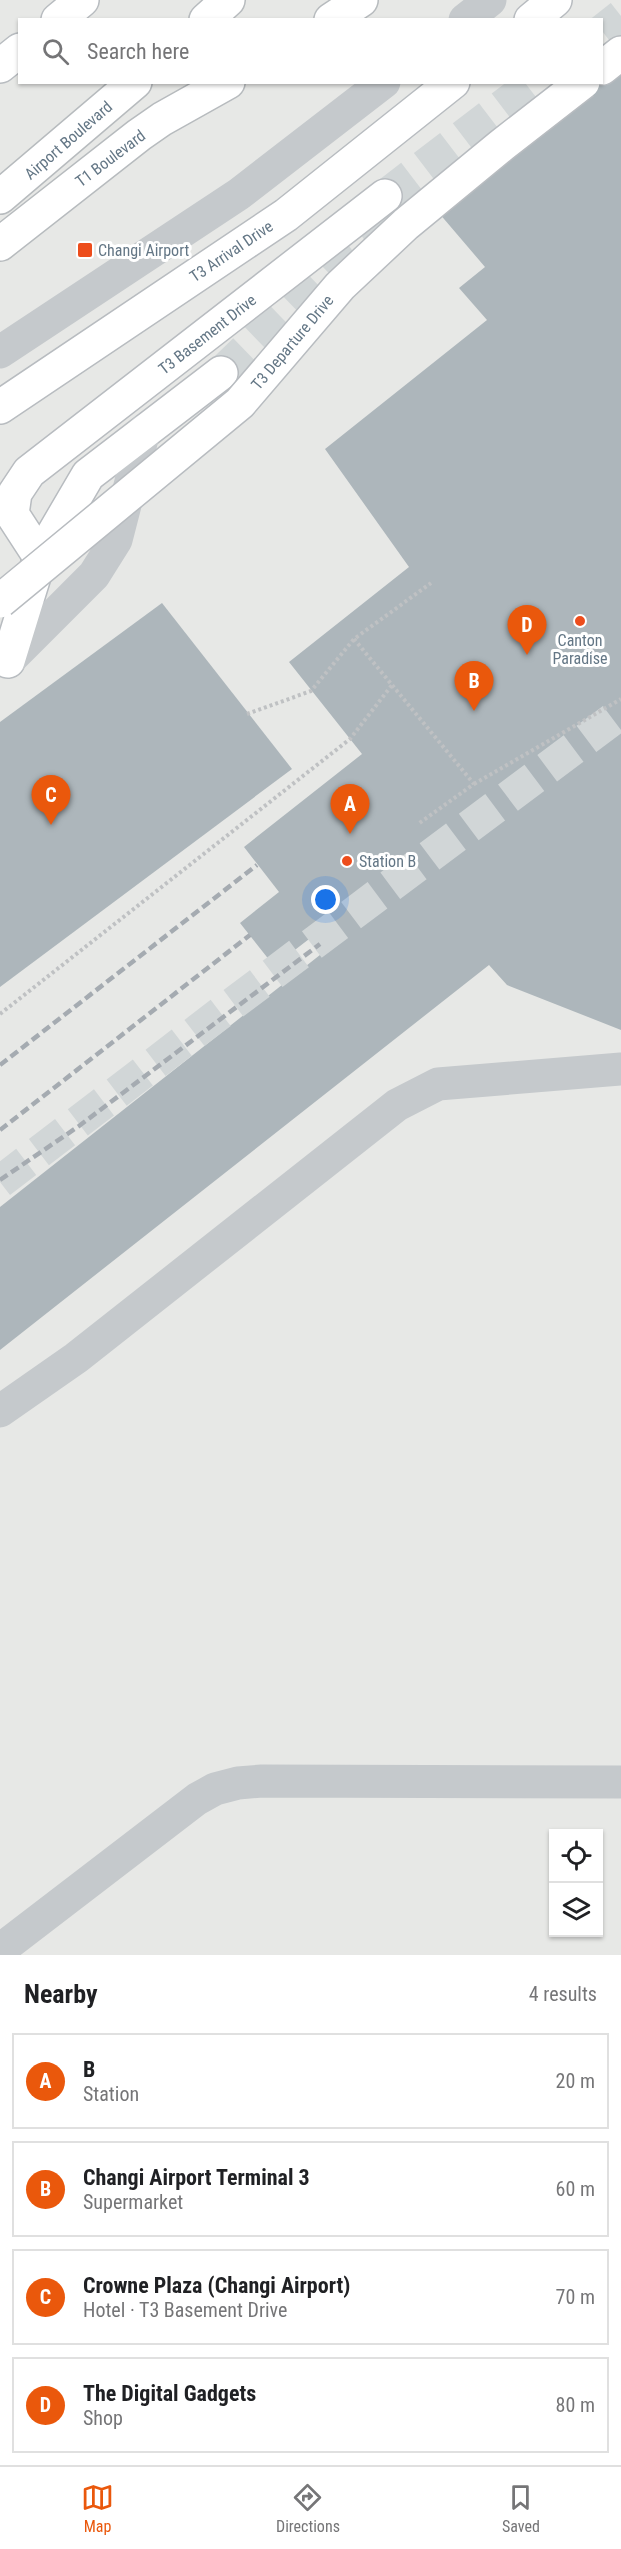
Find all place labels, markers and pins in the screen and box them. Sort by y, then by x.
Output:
marker: Changi Airport [76,241,94,259]
place label: Changi Airport [98,241,189,260]
pin: D [508,606,546,655]
marker: Canton Paradise [573,614,587,628]
place label: Canton Paradise [552,631,608,668]
pin: B [454,662,494,711]
pin: C [32,776,70,825]
pin: A [330,784,370,834]
place label: Station B [359,852,416,871]
marker: Station B [340,854,354,868]

